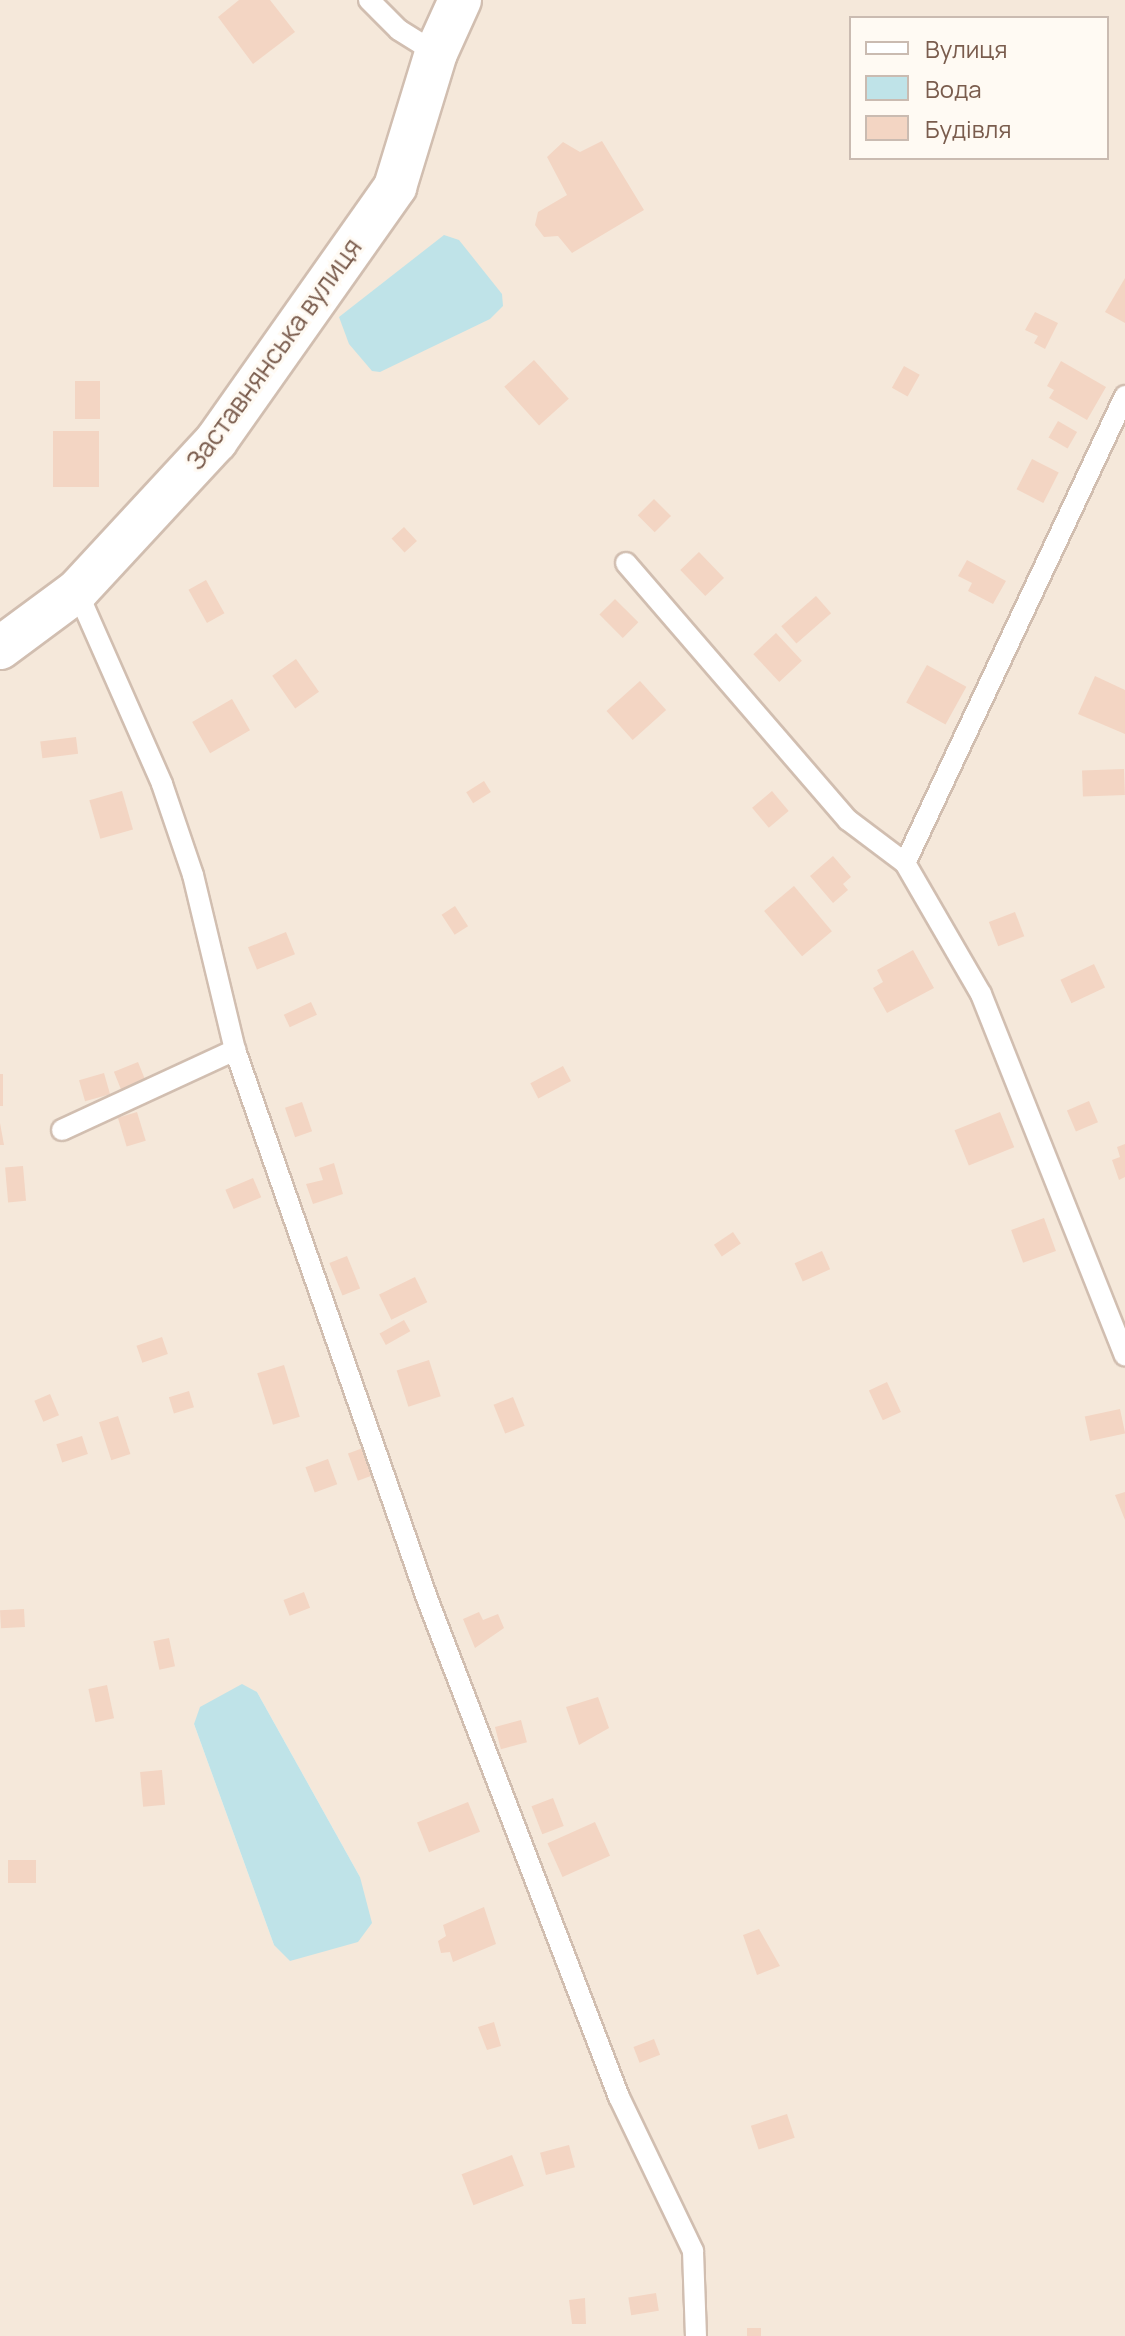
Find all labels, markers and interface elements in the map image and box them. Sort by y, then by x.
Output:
legend [849,16,1109,160]
text: Вулиця [925,32,1007,65]
text: Вода [925,72,982,105]
text: Будівля [925,112,1012,145]
street label: Заставнянська вулиця [180,232,368,476]

